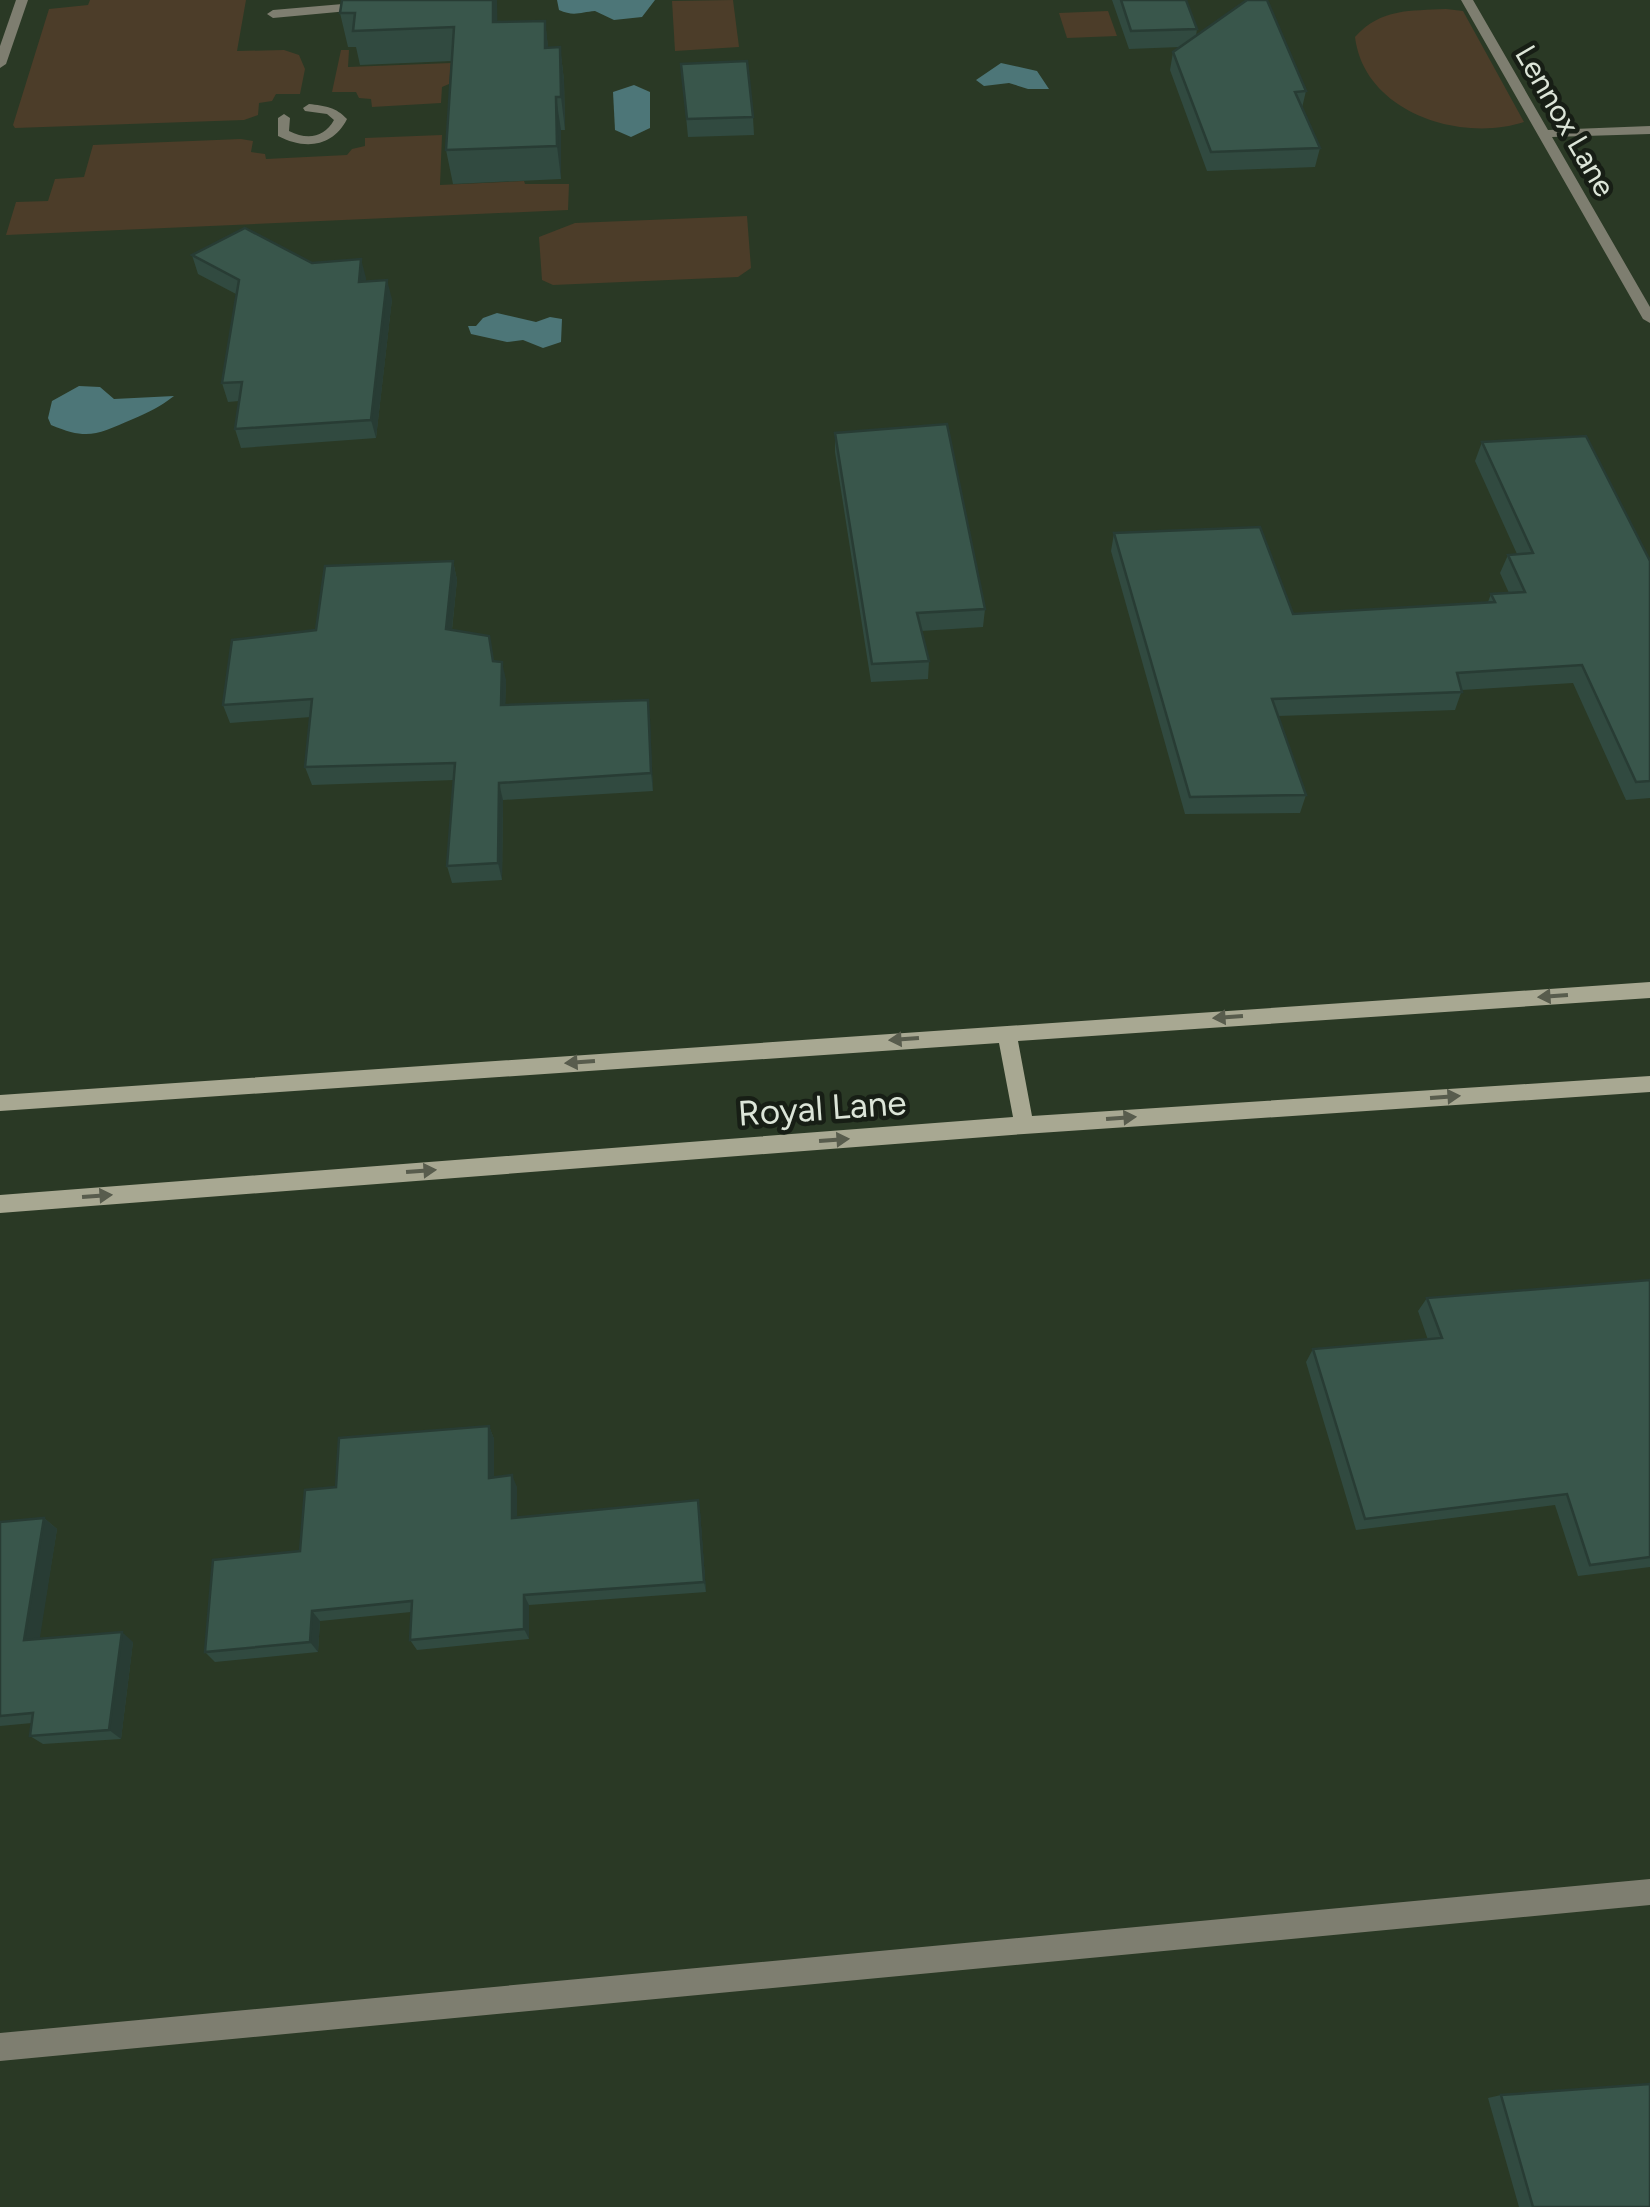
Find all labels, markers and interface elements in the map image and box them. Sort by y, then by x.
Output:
street label: Lennox Lane [1507,39,1624,203]
one-way arrow [1536,989,1568,1005]
one-way arrow [1212,1010,1244,1026]
one-way arrow [888,1031,920,1047]
one-way arrow [563,1054,595,1070]
street label: Royal Lane [736,1081,908,1135]
one-way arrow [1430,1089,1462,1105]
one-way arrow [1106,1110,1137,1126]
one-way arrow [818,1131,850,1147]
one-way arrow [406,1163,438,1179]
one-way arrow [82,1188,114,1204]

